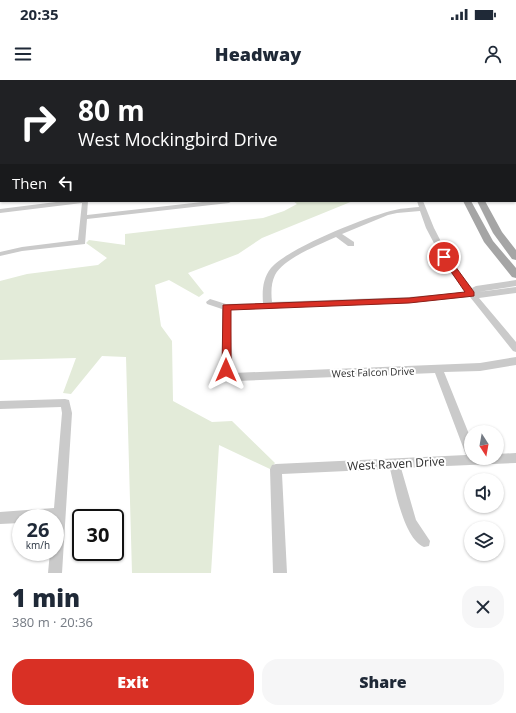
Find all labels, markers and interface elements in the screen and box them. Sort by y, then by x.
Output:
text: 20:35 [20,4,59,24]
text: Headway [215,42,301,66]
icon: menu [12,43,34,65]
icon: person [482,43,504,65]
text: 80 m [78,91,145,129]
icon: right [12,96,64,148]
text: West Mockingbird Drive [78,127,278,151]
icon: left [55,172,77,194]
text: Then [12,173,47,193]
pin [427,240,461,274]
icon: arrive [433,246,455,268]
position arrow [205,349,247,391]
street label: West Falcon Drive [331,364,415,380]
north arrow [464,425,504,465]
map controls [464,425,504,561]
street label: West Raven Drive [347,452,445,475]
button: sound [464,473,504,513]
speed limit sign: 30 [72,509,124,561]
text: 26 [27,516,49,543]
button: layers [464,521,504,561]
text: km/h [26,538,50,552]
text: 1 min [12,581,80,614]
button: close [462,586,504,628]
text: 380 m · 20:36 [12,613,93,631]
button: Exit [12,659,254,705]
button: Share [262,659,504,705]

